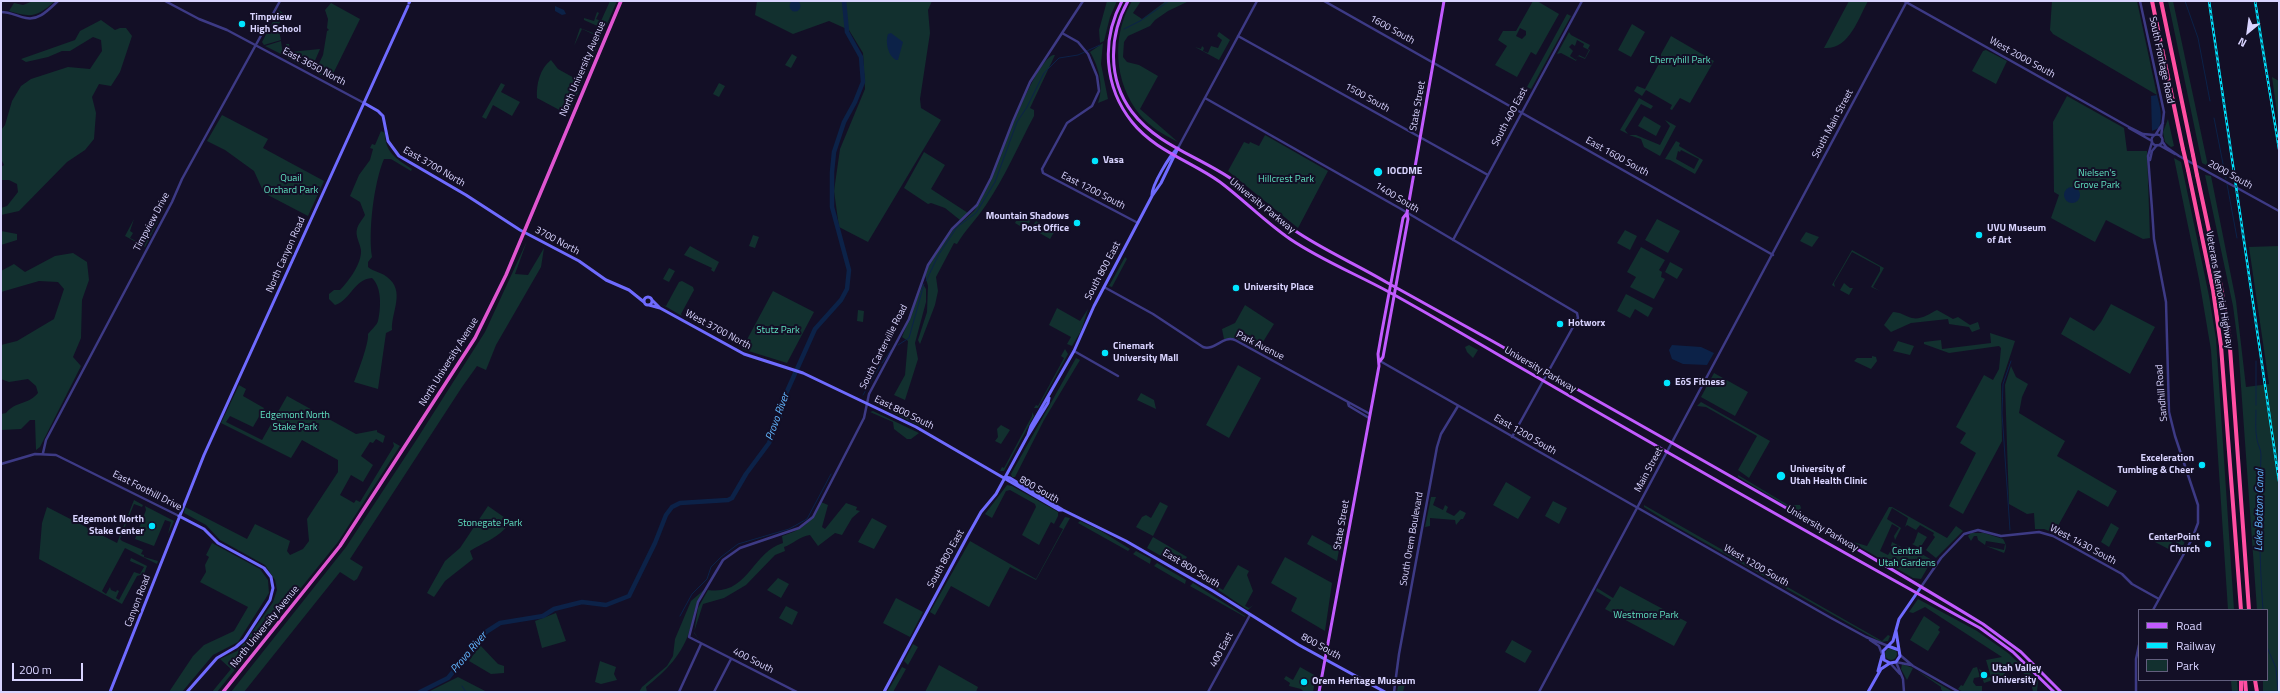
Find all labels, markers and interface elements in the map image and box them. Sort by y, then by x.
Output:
place label: Timpview High School [250,12,301,36]
north arrow [2228,12,2268,52]
street label: 1600 South [1367,13,1417,47]
street label: South Frontage Road [2146,15,2176,105]
marker: Timpview High School [237,19,247,29]
street label: North University Avenue [557,20,609,118]
text: N [2235,34,2249,51]
street label: West 2000 South [1987,35,2057,81]
street label: East 3650 North [280,45,348,89]
park label: Cherryhill Park [1649,55,1711,67]
street label: State Street [1408,80,1428,132]
street label: 1500 South [1342,81,1392,115]
street label: South 400 East [1489,86,1531,148]
street label: South Main Street [1810,88,1856,160]
street label: East 1600 South [1583,135,1651,179]
street label: East 3700 North [401,144,467,190]
place label: Vasa [1103,155,1124,167]
marker: Vasa [1090,156,1100,166]
street label: 2000 South [2205,158,2255,192]
marker: IOCDME [1372,166,1384,178]
place label: IOCDME [1387,166,1422,178]
park label: Nielsen's Grove Park [2074,168,2120,192]
street label: East 1200 South [1059,170,1127,212]
park label: Quail Orchard Park [264,173,318,196]
park label: Hillcrest Park [1258,174,1314,186]
street label: University Parkway [1227,176,1297,236]
street label: 1400 South [1373,180,1421,216]
street label: Timpview Drive [132,191,172,253]
place label: Mountain Shadows Post Office [986,211,1069,234]
street label: North Canyon Road [264,215,308,295]
marker: Mountain Shadows Post Office [1072,218,1082,228]
place label: UVU Museum of Art [1987,223,2046,246]
street label: 3700 North [533,224,581,258]
marker: UVU Museum of Art [1974,230,1984,240]
street label: Veterans Memorial Highway [2203,230,2235,350]
street label: South 800 East [1082,240,1124,302]
place label: University Place [1244,282,1314,294]
marker: University Place [1231,283,1241,293]
street label: South Carterville Road [857,303,911,391]
street label: West 3700 North [683,308,753,352]
street label: North University Avenue [417,315,481,409]
place label: Hotworx [1568,318,1605,330]
marker: Hotworx [1555,319,1565,329]
park label: Stutz Park [756,325,800,337]
street label: Park Avenue [1234,329,1286,363]
place label: Cinemark University Mall [1113,341,1179,364]
street label: University Parkway [1502,345,1578,395]
marker: Cinemark University Mall [1100,348,1110,358]
street label: Sandhill Road [2154,364,2170,422]
place label: EōS Fitness [1675,377,1725,389]
marker: EōS Fitness [1662,378,1672,388]
water label: Provo River [763,392,793,442]
street label: East 800 South [872,393,936,433]
park label: Edgemont North Stake Park [260,410,330,434]
street label: East 1200 South [1492,412,1558,458]
street label: Main Street [1632,446,1666,494]
place label: Exceleration Tumbling & Cheer [2117,453,2194,476]
marker: Exceleration Tumbling & Cheer [2197,460,2207,470]
place label: University of Utah Health Clinic [1790,464,1867,488]
street label: East Foothill Drive [110,468,184,514]
water label: Lake Bottom Canal [2253,469,2267,551]
marker: University of Utah Health Clinic [1775,470,1787,482]
street label: 800 South [1017,474,1061,506]
street label: South Orem Boulevard [1398,491,1426,587]
street label: State Street [1332,499,1352,551]
street label: University Parkway [1784,504,1860,554]
place label: Edgemont North Stake Center [72,514,144,538]
park label: Stonegate Park [458,518,522,530]
marker: Edgemont North Stake Center [147,521,157,531]
street label: West 1430 South [2048,522,2118,568]
street label: South 800 East [925,528,967,590]
place label: CenterPoint Church [2149,532,2200,556]
marker: CenterPoint Church [2203,539,2213,549]
street label: West 1200 South [1721,542,1791,590]
park label: Central Utah Gardens [1878,546,1936,570]
street label: East 800 South [1160,547,1222,591]
street label: Canyon Road [123,573,153,629]
street label: North University Avenue [228,583,302,671]
legend [2138,609,2268,681]
park label: Westmore Park [1613,610,1679,622]
text: Road [2176,616,2202,635]
water label: Provo River [448,630,490,676]
street label: 400 East [1208,631,1236,669]
street label: 800 South [1299,631,1343,663]
text: Railway [2176,636,2216,655]
street label: 400 South [731,646,775,676]
scale bar [14,655,85,681]
text: Park [2176,656,2199,675]
text: 200 m [19,660,52,679]
place label: Utah Valley University [1992,663,2041,686]
marker: Utah Valley University [1979,670,1989,680]
place label: Orem Heritage Museum [1312,676,1415,688]
marker: Orem Heritage Museum [1299,677,1309,687]

